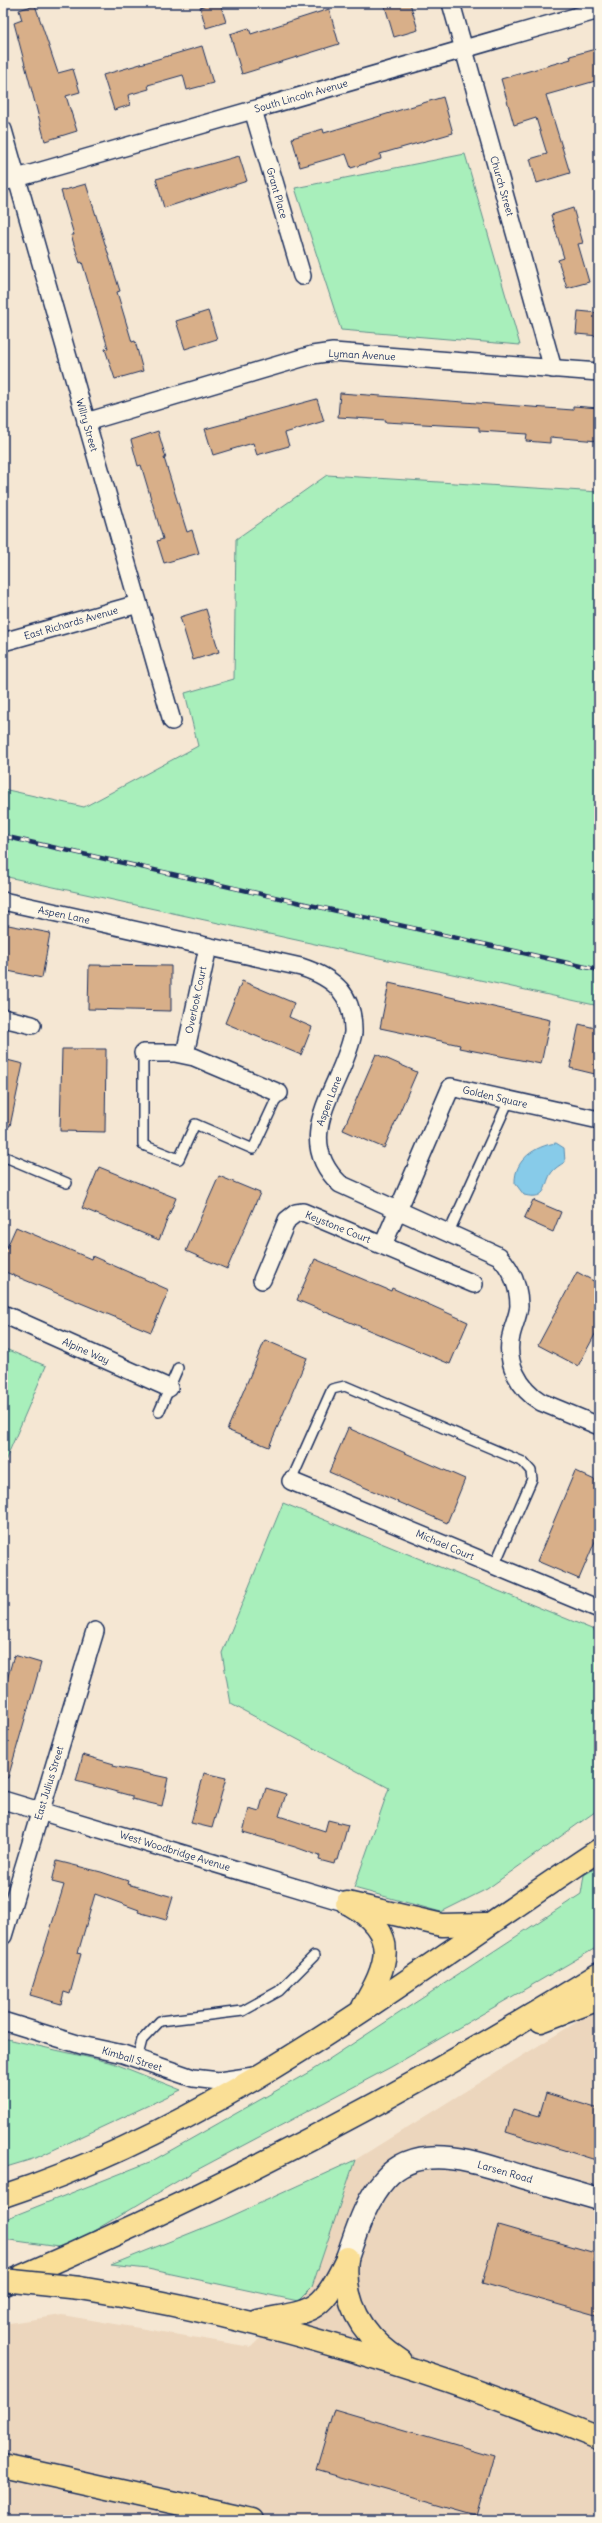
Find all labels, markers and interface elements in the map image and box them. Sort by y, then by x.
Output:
street label: South Lincoln Avenue [253,76,349,116]
street label: Church Street [487,154,517,218]
street label: Grant Place [264,166,290,220]
street label: Lyman Avenue [328,347,396,363]
street label: Willry Street [73,397,101,454]
street label: East Richards Avenue [22,603,120,643]
street label: Aspen Lane [37,903,91,927]
street label: Overlook Court [183,965,210,1035]
street label: Aspen Lane [314,1074,344,1128]
street label: Golden Square [461,1083,529,1111]
street label: Keystone Court [303,1208,373,1246]
street label: Alpine Way [60,1335,112,1367]
street label: Michael Court [414,1527,477,1563]
street label: East Julius Street [32,1744,67,1822]
street label: West Woodbridge Avenue [118,1828,232,1874]
street label: Kimball Street [100,2044,164,2074]
street label: Larsen Road [476,2158,534,2186]

